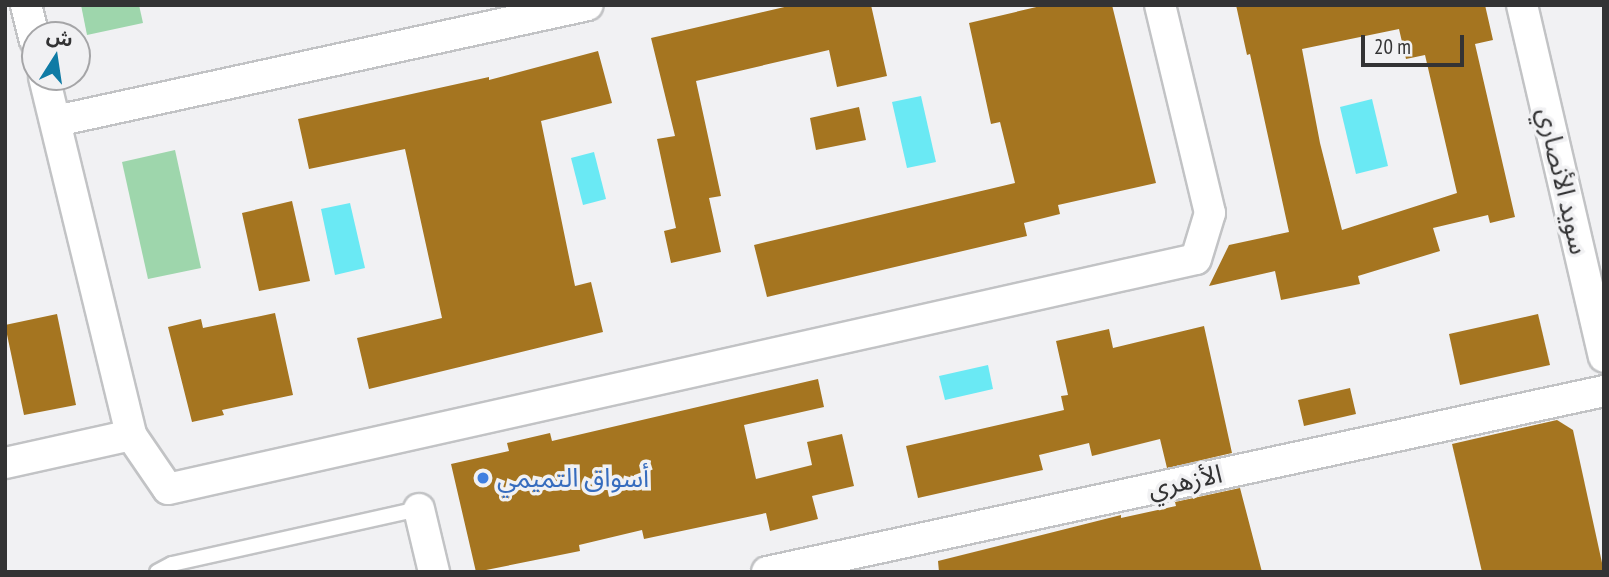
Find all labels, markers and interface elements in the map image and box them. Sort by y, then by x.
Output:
north arrow [21,21,91,91]
scale bar [1364,21,1467,65]
text: ش [45,23,75,52]
text: 20 m [1374,33,1411,60]
street label: سويد الأنصاري [1531,105,1595,257]
street label: الأزهري [1145,458,1225,504]
place label: أسواق التميمي [497,462,649,494]
marker: أسواق التميمي [475,470,491,486]

